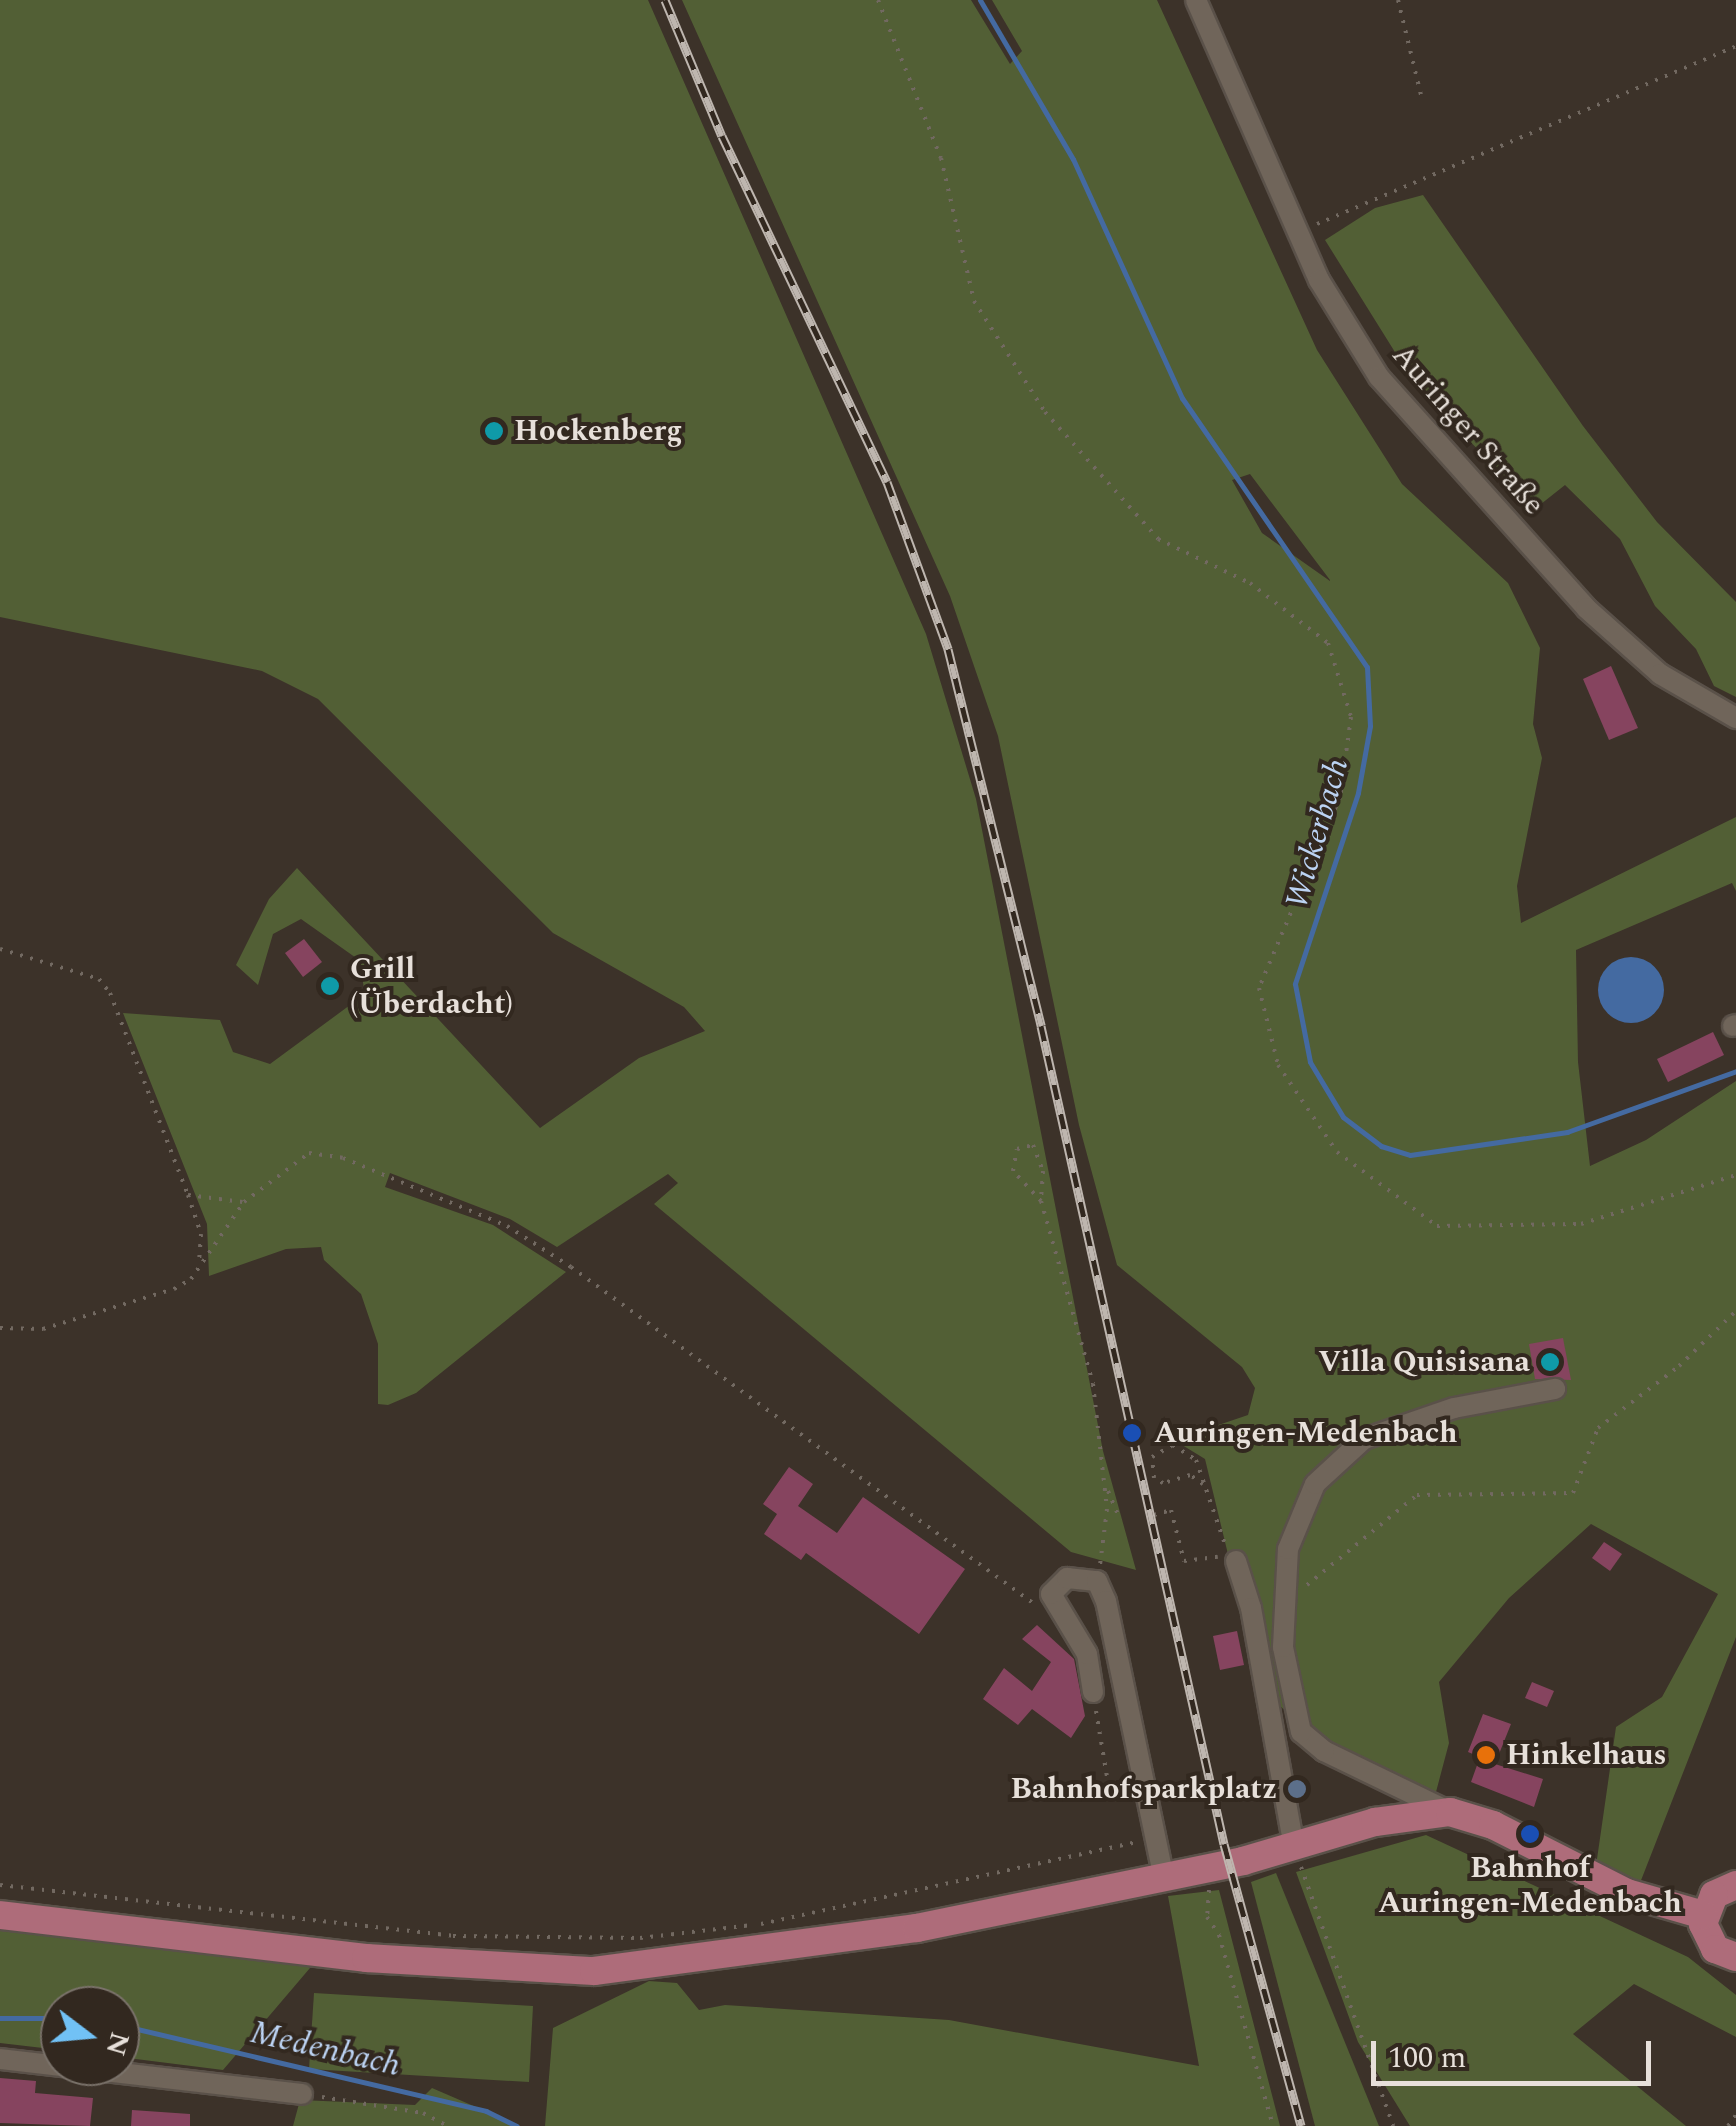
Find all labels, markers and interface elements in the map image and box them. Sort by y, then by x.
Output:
street label: Auringer Straße [1384,337,1552,523]
place label: Hockenberg [514,413,683,449]
marker: Hockenberg [483,420,505,442]
water label: Wickerbach [1278,754,1358,914]
place label: Grill (Überdacht) [350,951,513,1022]
marker: Grill (Überdacht) [319,975,341,997]
place label: Villa Quisisana [1318,1344,1530,1380]
marker: Villa Quisisana [1539,1351,1561,1373]
place label: Auringen-Medenbach [1154,1415,1458,1451]
marker: Auringen-Medenbach [1119,1420,1145,1446]
place label: Hinkelhaus [1506,1737,1666,1773]
marker: Hinkelhaus [1475,1744,1497,1766]
place label: Bahnhofsparkplatz [1010,1771,1277,1807]
marker: Bahnhofsparkplatz [1286,1778,1308,1800]
marker: Bahnhof Auringen-Medenbach [1519,1823,1541,1845]
place label: Bahnhof Auringen-Medenbach [1378,1850,1682,1920]
north arrow [40,1986,140,2086]
water label: Medenbach [247,2014,403,2086]
scale bar [1376,2021,1656,2083]
text: N [94,2027,141,2061]
text: 100 m [1388,2035,1466,2081]

